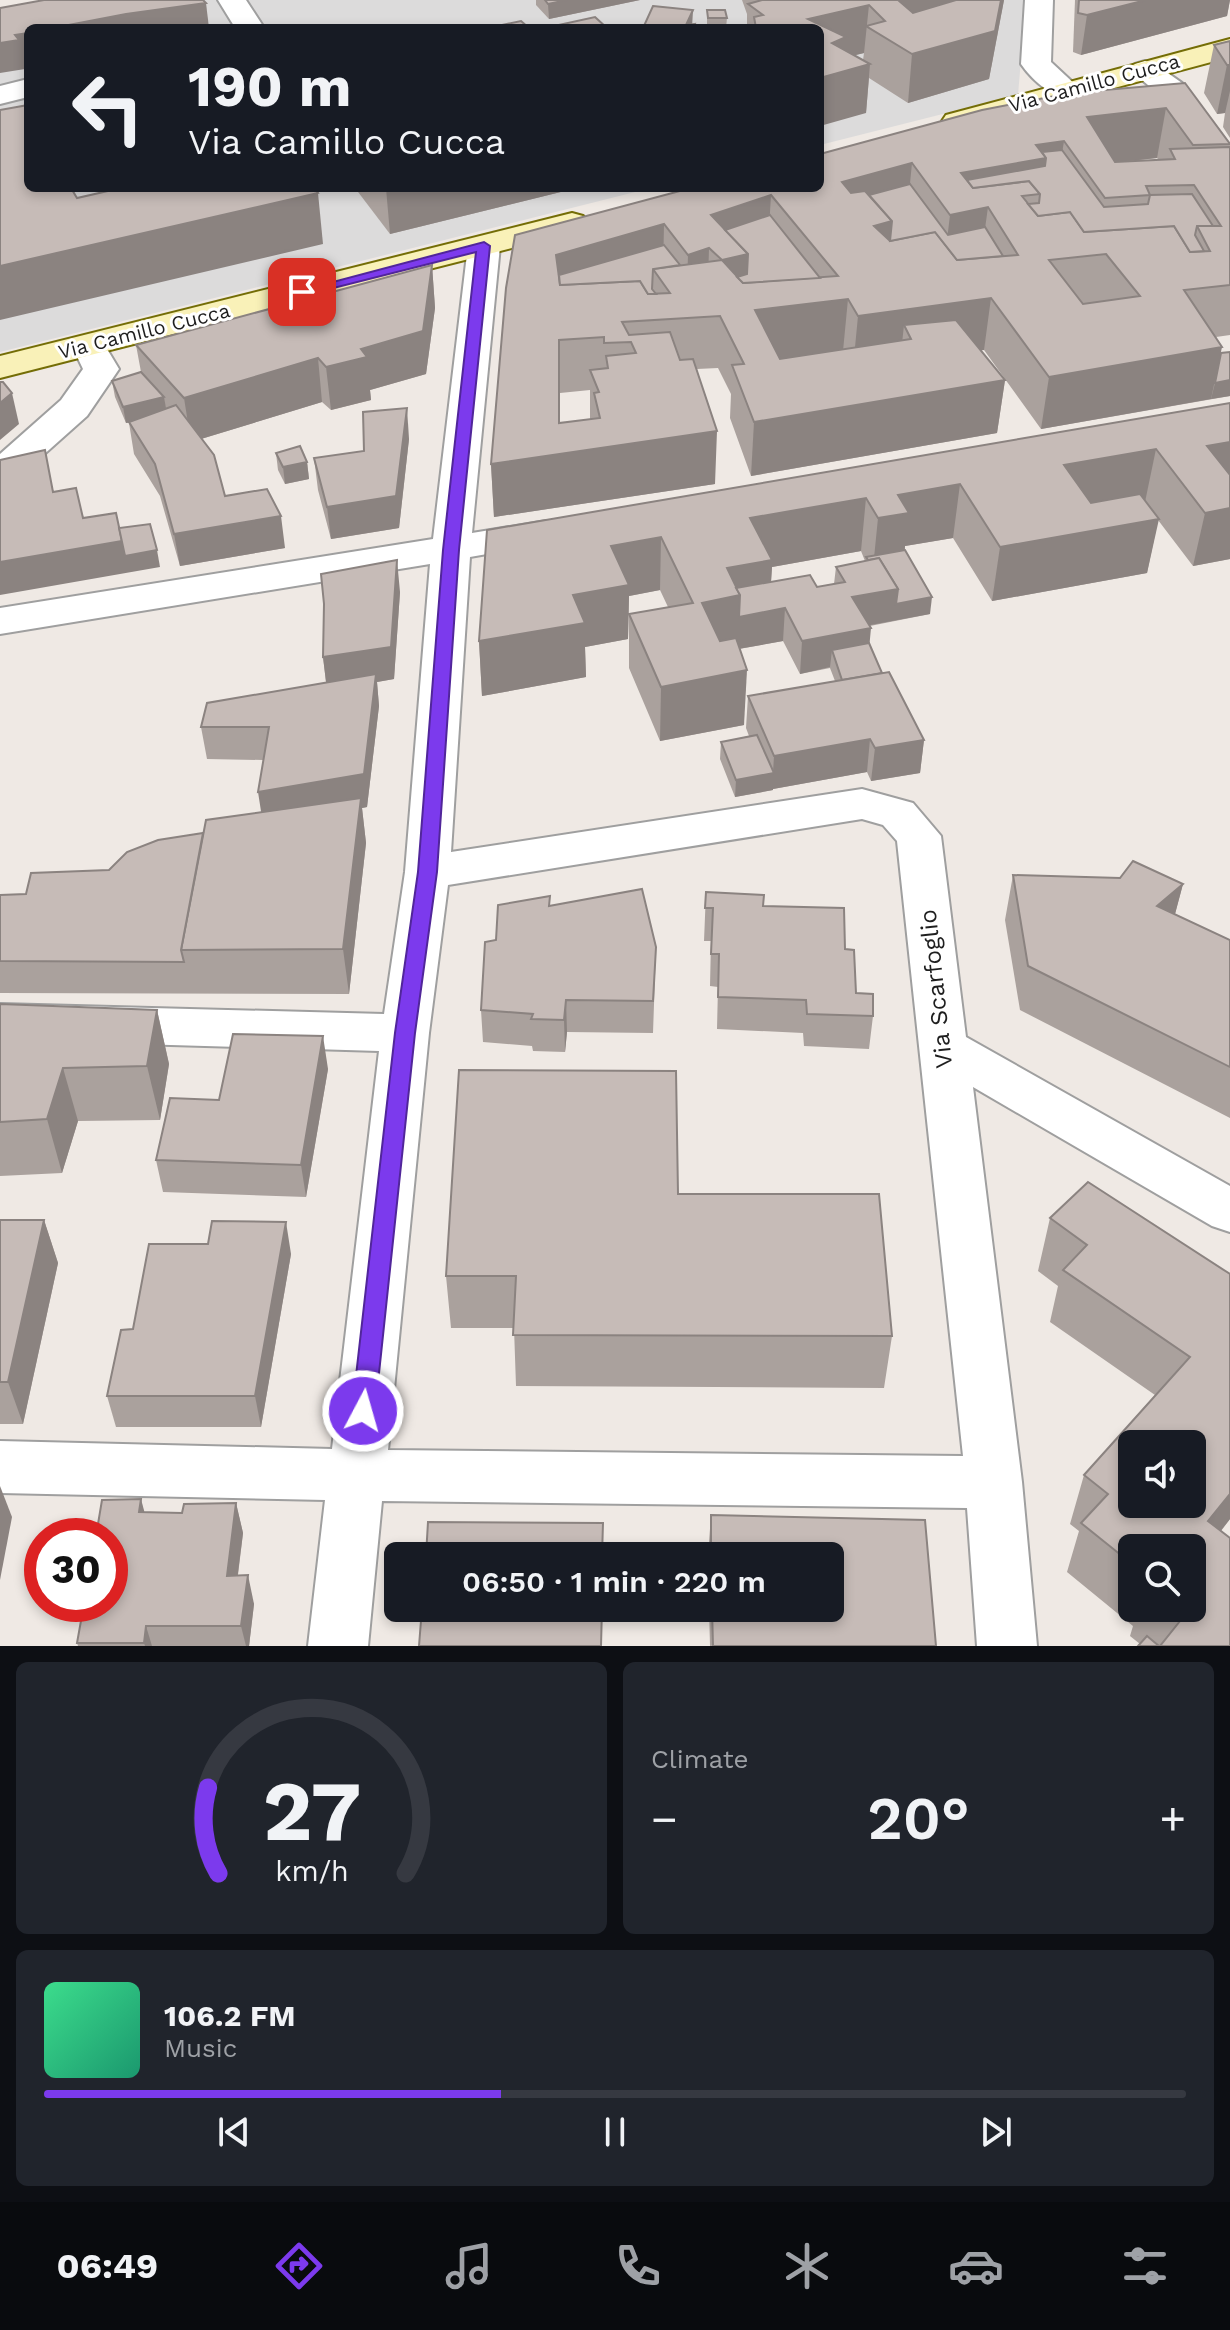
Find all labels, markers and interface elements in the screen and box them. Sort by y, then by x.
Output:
street label: Via Camillo Cucca [1006,49,1182,117]
text: 190 m [188,54,351,120]
icon: left [56,56,160,160]
text: Via Camillo Cucca [188,121,505,163]
pin [268,258,336,326]
icon: arrive [280,270,324,314]
street label: Via Camillo Cucca [56,298,232,364]
street label: Via Scarfoglio [914,908,958,1070]
position arrow [321,1369,405,1453]
map controls [1118,1430,1206,1622]
button: sound [1118,1430,1206,1518]
speed limit sign: 30 [24,1518,128,1622]
button: search [1118,1534,1206,1622]
text: 06:50 · 1 min · 220 m [462,1564,766,1599]
text: Climate [651,1744,749,1774]
text: 27 [262,1763,361,1860]
text: 20° [867,1783,970,1854]
text: − [651,1793,678,1845]
text: + [1159,1793,1186,1845]
text: km/h [275,1854,348,1888]
text: 106.2 FM [164,1998,296,2033]
text: Music [164,2033,237,2063]
icon: previous [212,2110,256,2154]
icon: pause [593,2110,637,2154]
icon: next [974,2110,1018,2154]
icon: directions [271,2238,327,2294]
icon: music [441,2238,497,2294]
icon: phone [610,2238,666,2294]
icon: climate [779,2238,835,2294]
icon: car [948,2238,1004,2294]
icon: filters [1117,2238,1173,2294]
text: 06:49 [57,2245,158,2287]

